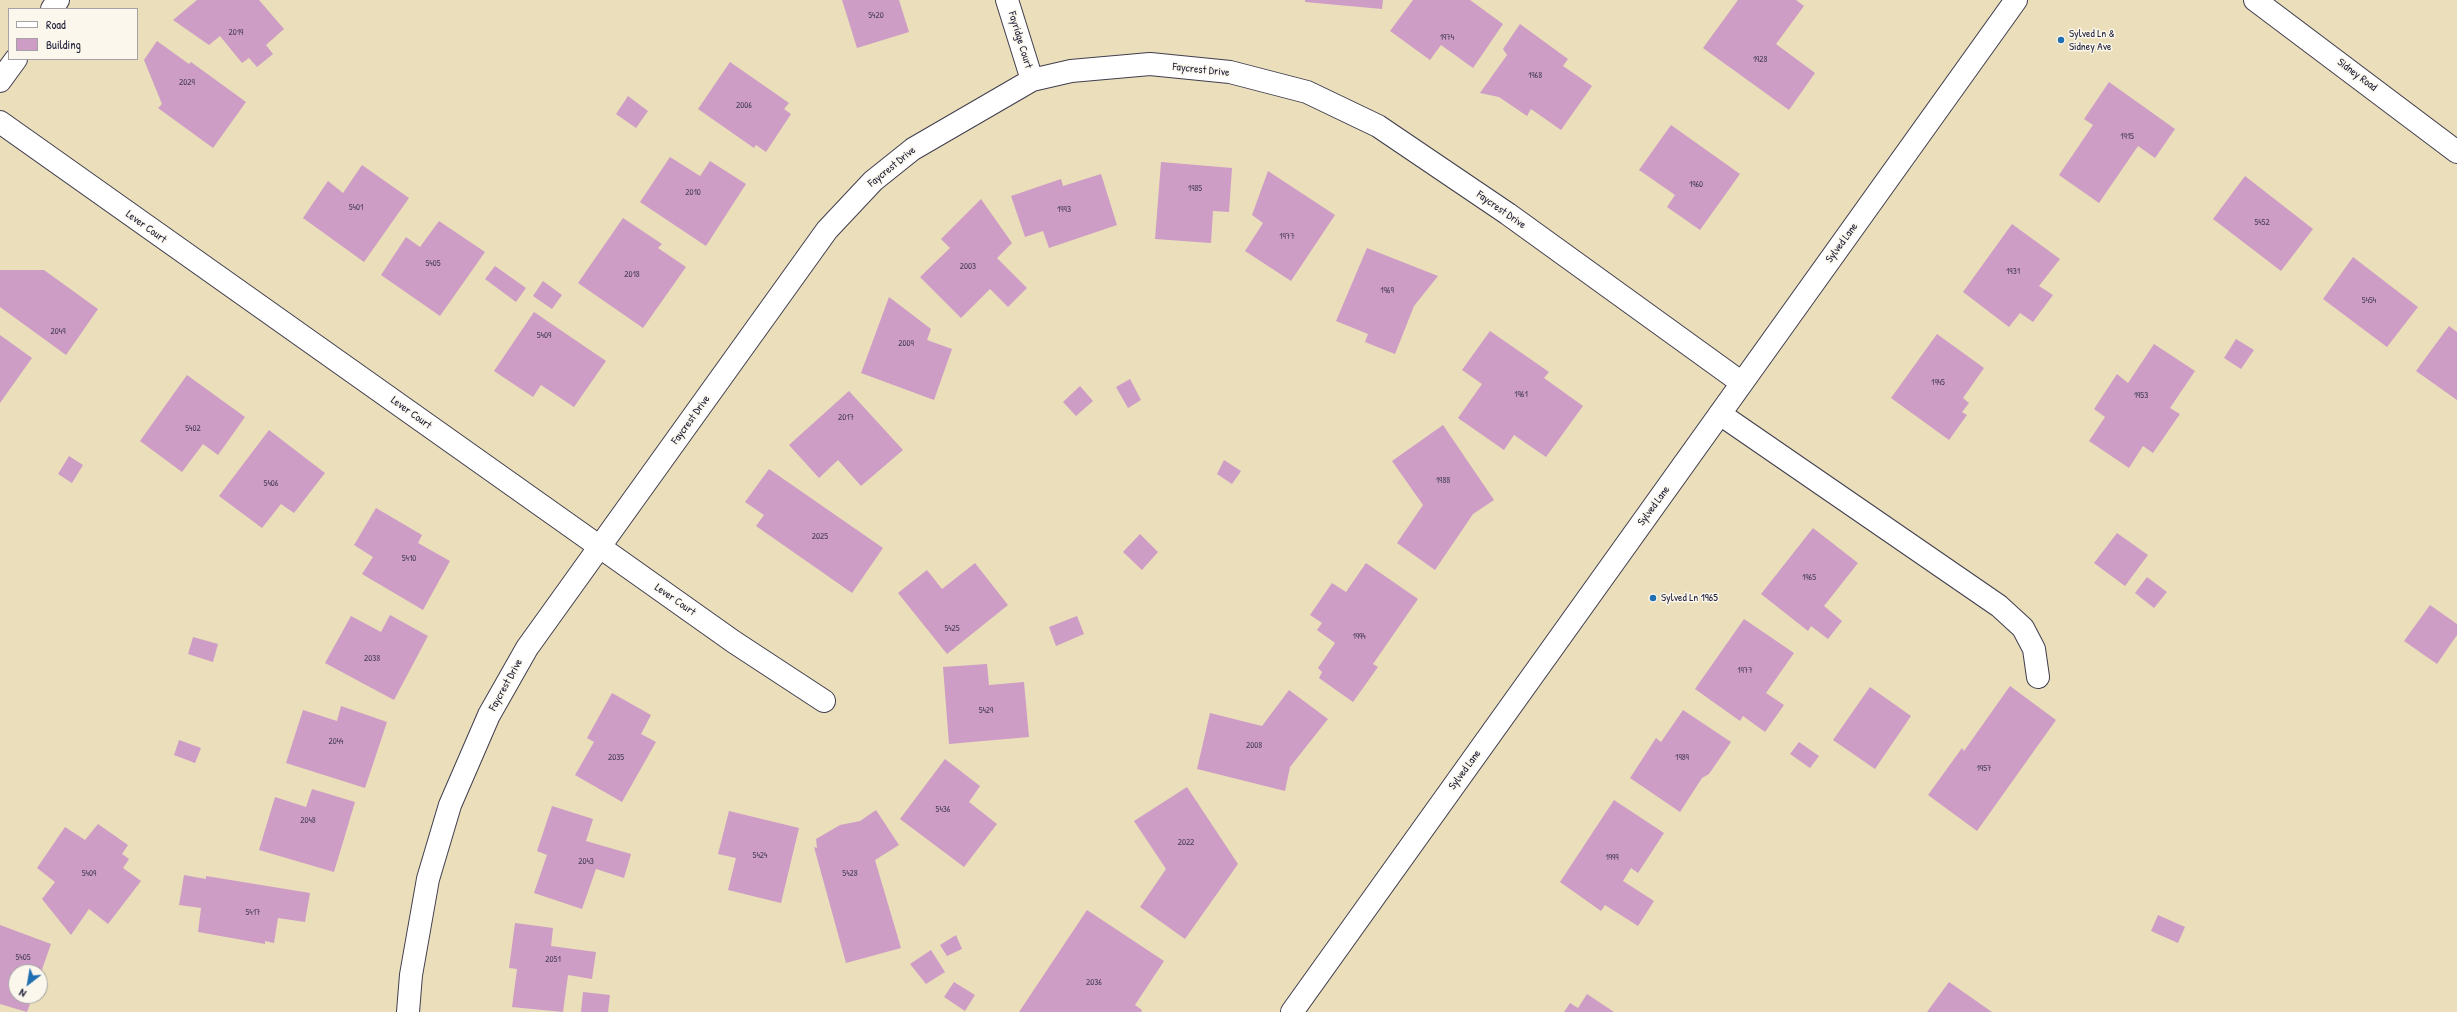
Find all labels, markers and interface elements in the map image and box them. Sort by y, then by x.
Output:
legend [8,8,138,60]
street label: Fayridge Court [1005,10,1035,70]
house number: 5420 [868,11,884,21]
text: Road [46,16,66,33]
place label: Sylved Ln & Sidney Ave [2069,27,2115,53]
house number: 2019 [229,28,243,38]
house number: 1974 [1440,33,1454,43]
marker: Sylved Ln & Sidney Ave [2056,35,2066,45]
text: Building [46,36,81,53]
house number: 1928 [1753,55,1767,65]
street label: Sidney Road [2335,56,2379,94]
street label: Faycrest Drive [1172,60,1230,80]
house number: 1968 [1528,71,1542,81]
house number: 2029 [179,78,195,88]
house number: 2006 [736,101,752,111]
house number: 1915 [2120,132,2134,142]
street label: Faycrest Drive [866,144,918,190]
house number: 1960 [1689,180,1703,190]
house number: 1985 [1188,184,1202,194]
house number: 2010 [685,188,701,198]
street label: Faycrest Drive [1474,188,1528,232]
house number: 5401 [349,203,363,213]
house number: 1993 [1057,205,1071,215]
street label: Lever Court [123,208,169,246]
house number: 5452 [2254,218,2270,228]
street label: Sylved Lane [1823,221,1861,265]
house number: 1977 [1279,232,1295,242]
house number: 5405 [425,259,441,269]
house number: 2003 [960,262,976,272]
house number: 1931 [2006,267,2020,277]
house number: 2018 [624,270,640,280]
house number: 1969 [1380,286,1394,296]
house number: 5454 [2362,296,2376,306]
house number: 2049 [51,327,65,337]
house number: 5409 [537,331,551,341]
house number: 2009 [898,339,914,349]
house number: 1945 [1931,378,1945,388]
house number: 1961 [1514,390,1528,400]
house number: 1953 [2134,391,2148,401]
street label: Faycrest Drive [669,393,713,447]
street label: Lever Court [388,394,434,432]
house number: 2017 [838,413,854,423]
house number: 5402 [185,424,201,434]
house number: 1988 [1436,476,1450,486]
house number: 5406 [264,479,278,489]
street label: Sylved Lane [1635,484,1673,528]
house number: 2025 [812,532,828,542]
house number: 5410 [402,554,416,564]
house number: 1965 [1802,573,1816,583]
street label: Lever Court [652,581,698,619]
place label: Sylved Ln 1965 [1661,591,1718,605]
marker: Sylved Ln 1965 [1648,593,1658,603]
house number: 5425 [944,624,960,634]
house number: 1994 [1352,632,1366,642]
house number: 2038 [364,654,380,664]
street label: Faycrest Drive [486,657,526,713]
house number: 1977 [1737,666,1753,676]
house number: 5429 [979,706,993,716]
house number: 2044 [329,737,343,747]
house number: 2008 [1246,741,1262,751]
street label: Sylved Lane [1446,748,1484,792]
house number: 2035 [608,753,624,763]
house number: 1989 [1675,753,1689,763]
house number: 1957 [1977,764,1991,774]
house number: 5436 [936,805,950,815]
house number: 2048 [300,816,316,826]
house number: 2022 [1178,838,1194,848]
house number: 5424 [753,851,767,861]
house number: 1999 [1605,853,1619,863]
house number: 2043 [578,857,594,867]
house number: 5409 [82,869,96,879]
house number: 5428 [842,869,858,879]
house number: 5417 [246,908,260,918]
house number: 5405 [15,953,31,963]
house number: 2051 [545,955,561,965]
north arrow [8,964,48,1004]
house number: 2036 [1086,978,1102,988]
text: N [16,986,28,1001]

